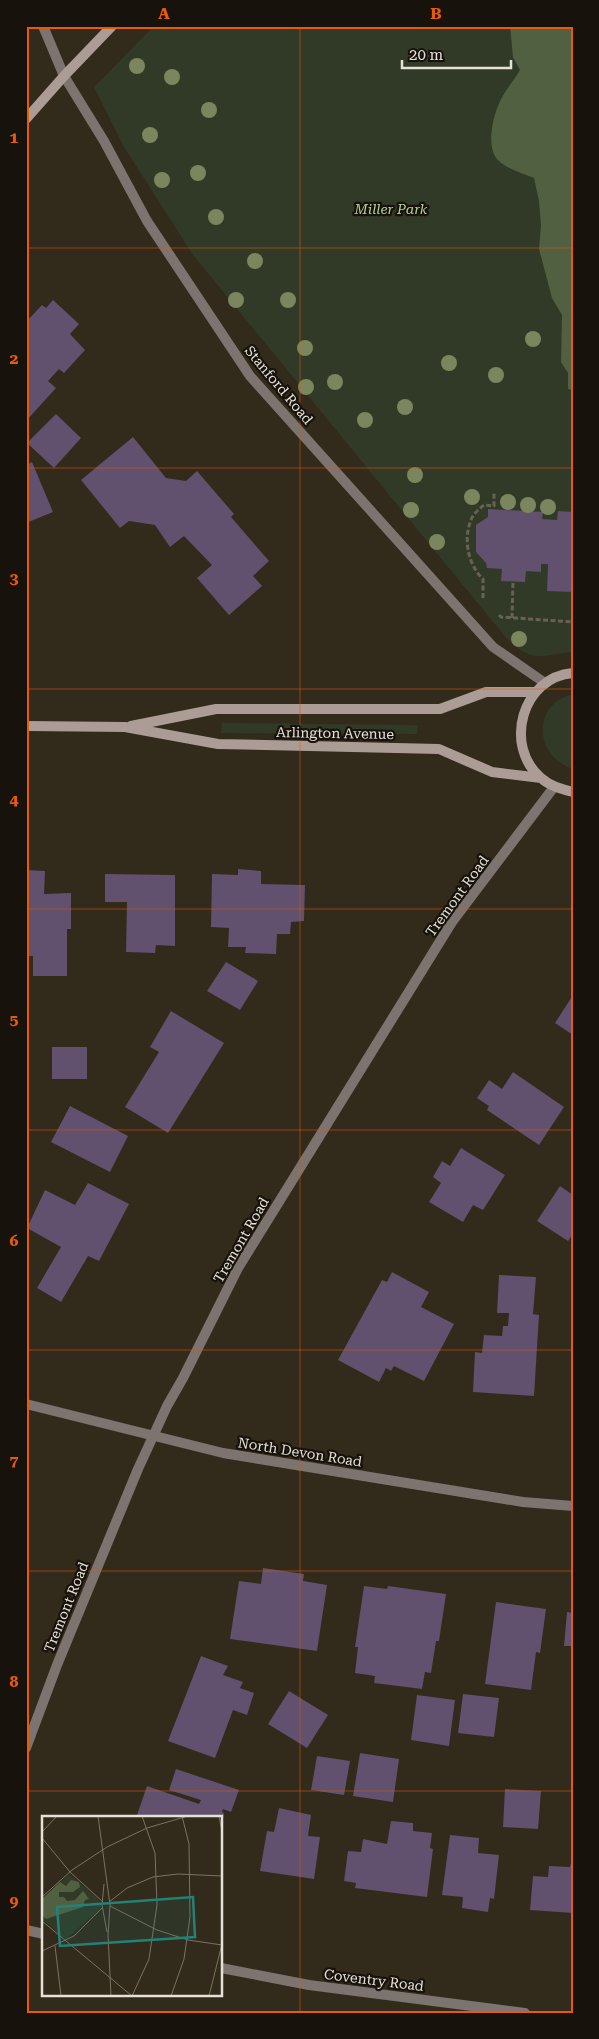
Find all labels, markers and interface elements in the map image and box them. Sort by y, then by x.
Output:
text: A [158,4,170,23]
text: B [430,4,442,23]
scale bar [402,38,510,70]
text: 20 m [409,46,444,64]
text: 1 [10,128,19,147]
park label: Miller Park [354,201,428,217]
street label: Stanford Road [242,343,316,427]
text: 2 [10,349,19,368]
text: 3 [10,569,19,588]
street label: Arlington Avenue [276,724,394,742]
text: 4 [10,790,19,809]
street label: Tremont Road [422,852,492,940]
text: 5 [10,1010,19,1029]
street label: Tremont Road [210,1194,272,1286]
text: 6 [10,1231,19,1250]
street label: North Devon Road [237,1434,363,1470]
text: 7 [10,1451,19,1470]
street label: Tremont Road [41,1559,91,1655]
text: 8 [10,1672,19,1691]
inset map [42,1816,222,1996]
text: 9 [10,1892,19,1911]
street label: Coventry Road [323,1966,425,1994]

